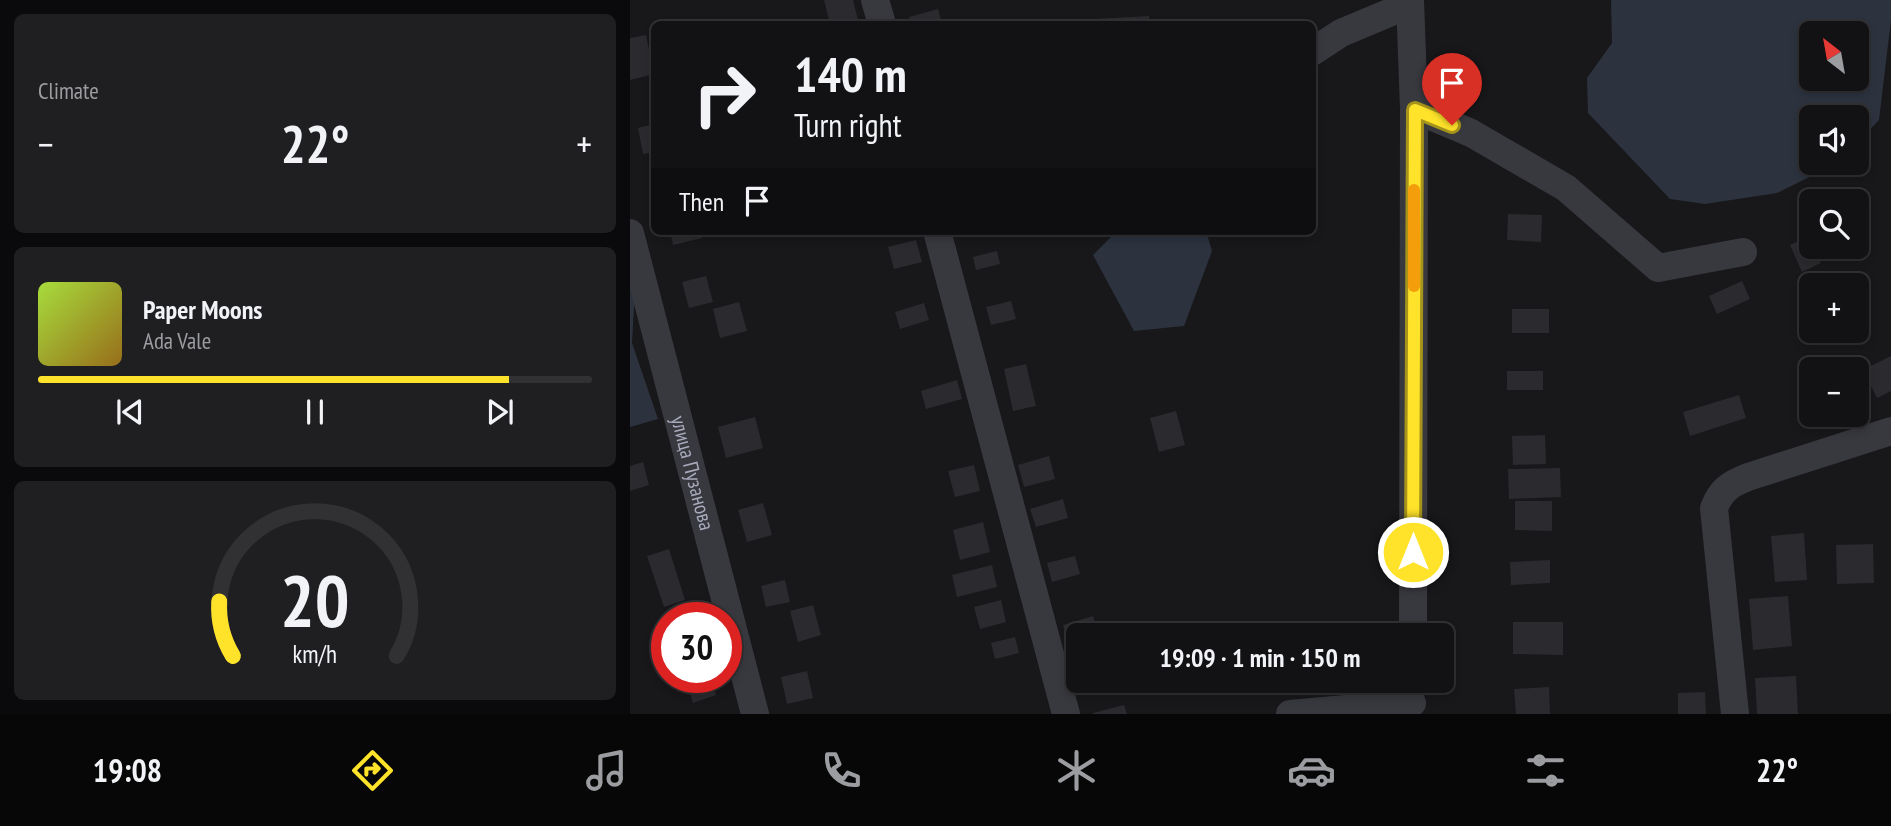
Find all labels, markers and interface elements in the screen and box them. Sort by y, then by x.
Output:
north arrow [1799,21,1869,91]
map controls [1799,21,1869,427]
text: 140 m [794,42,907,106]
icon: right [679,49,770,140]
pin [1422,53,1482,125]
icon: arrive [1433,64,1471,102]
text: Climate [38,76,99,105]
text: Turn right [794,104,902,146]
button: sound [1799,105,1869,175]
text: 22° [281,110,349,177]
text: − [38,119,54,168]
text: + [576,119,592,168]
icon: arrive [738,182,776,220]
text: Then [679,185,724,218]
button: search [1799,189,1869,259]
button: + [1799,273,1869,343]
text: Paper Moons [143,293,262,326]
text: Ada Vale [143,326,211,355]
button: − [1799,357,1869,427]
icon: previous [111,393,149,431]
icon: pause [296,393,334,431]
icon: next [481,393,519,431]
street label: улица Пузанова [665,413,721,533]
position arrow [1376,515,1450,589]
text: 20 [280,553,350,647]
speed limit sign: 30 [651,602,742,693]
text: km/h [293,638,337,670]
text: 19:09 · 1 min · 150 m [1160,641,1360,674]
icon: directions [348,746,397,795]
icon: music [582,746,631,795]
icon: phone [817,746,866,795]
icon: climate [1052,746,1101,795]
icon: car [1287,746,1336,795]
icon: filters [1521,746,1570,795]
text: 19:08 [93,749,162,791]
text: 22° [1756,749,1798,791]

